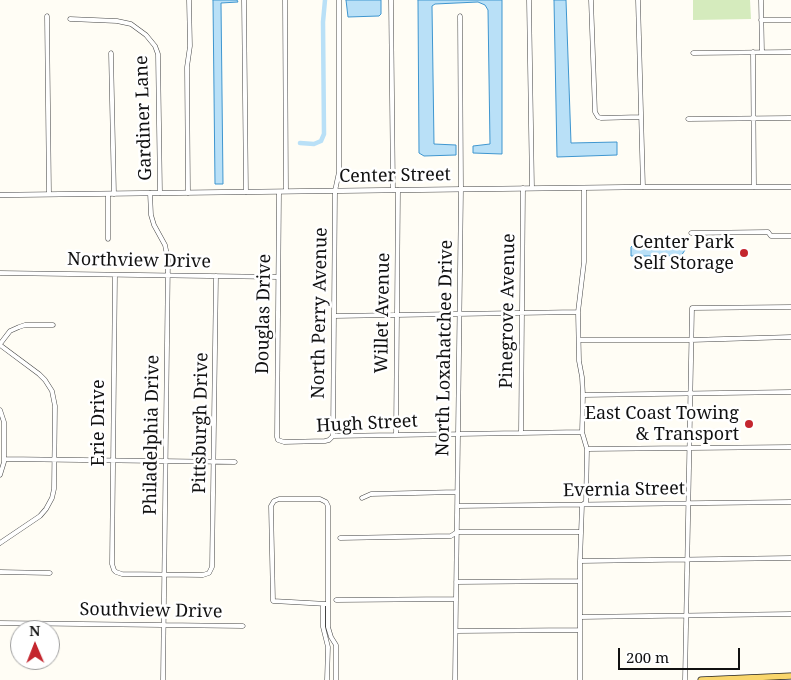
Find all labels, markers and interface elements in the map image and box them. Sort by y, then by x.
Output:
street label: Gardiner Lane [131,55,157,181]
street label: Center Street [339,164,451,188]
street label: North Perry Avenue [308,227,332,399]
place label: Center Park Self Storage [633,232,734,274]
street label: Pinegrove Avenue [496,233,520,389]
street label: North Loxahatchee Drive [432,239,458,457]
marker: Center Park Self Storage [738,247,750,259]
street label: Northview Drive [67,249,211,273]
street label: Willet Avenue [371,252,395,374]
street label: Douglas Drive [252,254,276,374]
street label: Pittsburgh Drive [189,352,213,494]
street label: Philadelphia Drive [140,355,164,515]
street label: Erie Drive [88,379,110,467]
place label: East Coast Towing & Transport [585,403,739,446]
street label: Hugh Street [316,411,418,437]
marker: East Coast Towing & Transport [743,418,755,430]
street label: Evernia Street [563,478,685,502]
street label: Southview Drive [79,599,223,623]
north arrow [10,620,60,670]
text: N [29,621,40,640]
scale bar [621,638,744,670]
text: 200 m [626,647,669,667]

